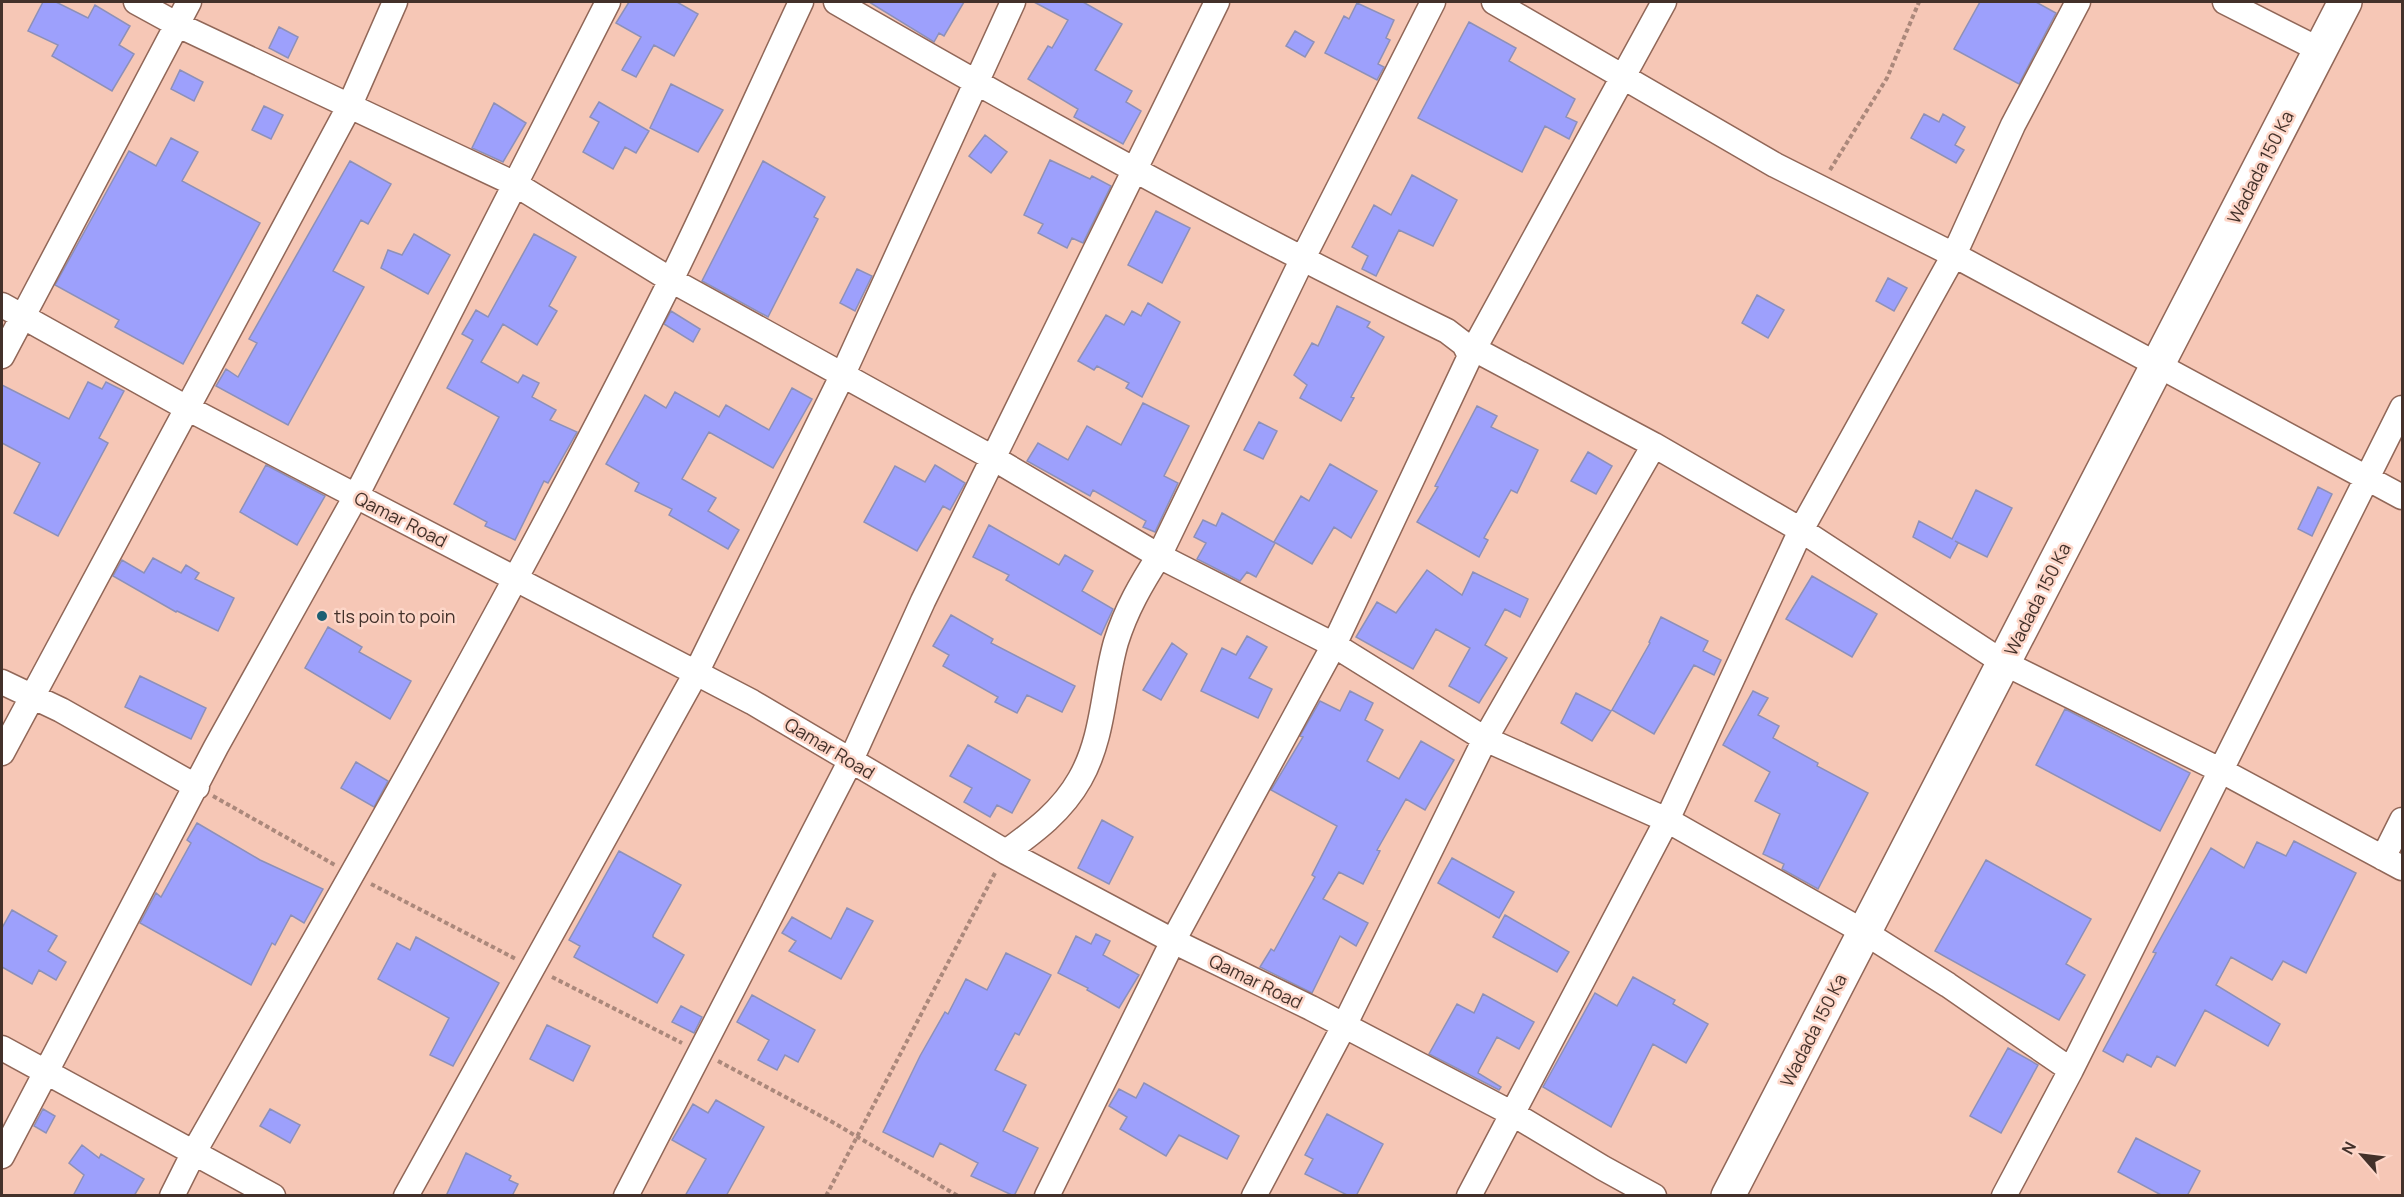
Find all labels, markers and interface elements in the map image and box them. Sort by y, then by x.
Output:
street label: Wadada 150 Ka [2221,106,2299,228]
street label: Qamar Road [351,485,451,553]
street label: Wadada 150 Ka [1998,538,2076,660]
place label: tls poin to poin [334,604,456,628]
marker: tls poin to poin [315,609,329,623]
street label: Qamar Road [781,712,879,784]
street label: Qamar Road [1205,948,1307,1014]
street label: Wadada 150 Ka [1774,969,1852,1091]
north arrow [2332,1125,2392,1185]
text: N [2336,1138,2361,1158]

